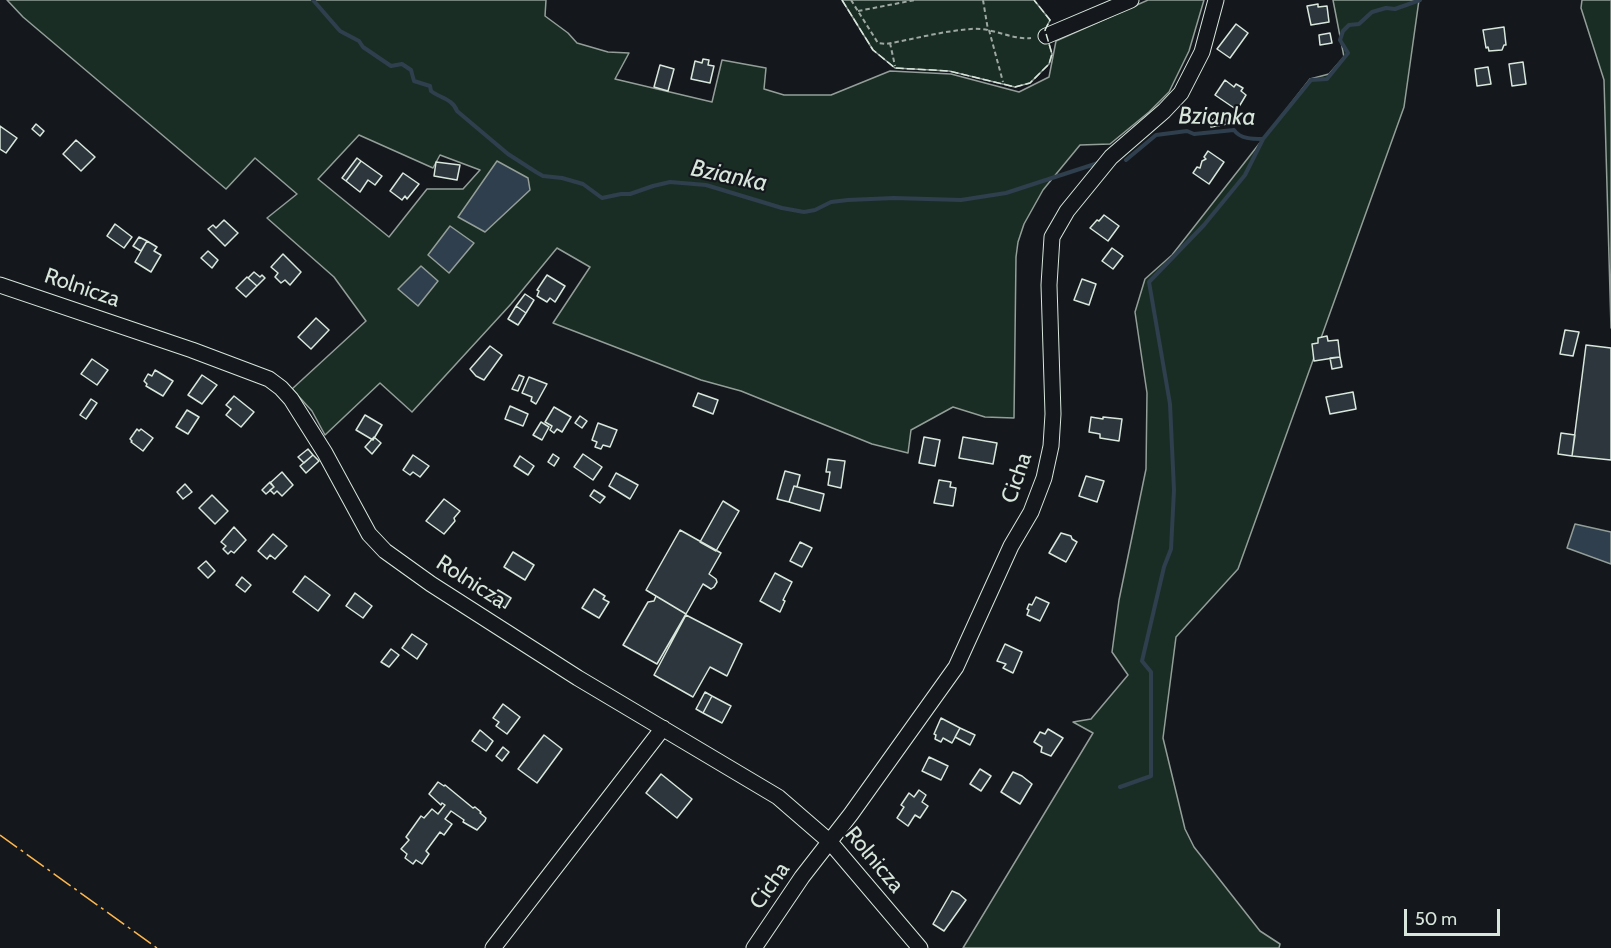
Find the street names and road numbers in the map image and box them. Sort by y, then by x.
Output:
street label: Rolnicza [41,263,123,313]
street label: Cicha [996,449,1038,507]
street label: Rolnicza [431,550,511,614]
street label: Rolnicza [839,822,909,898]
street label: Cicha [744,857,796,915]

